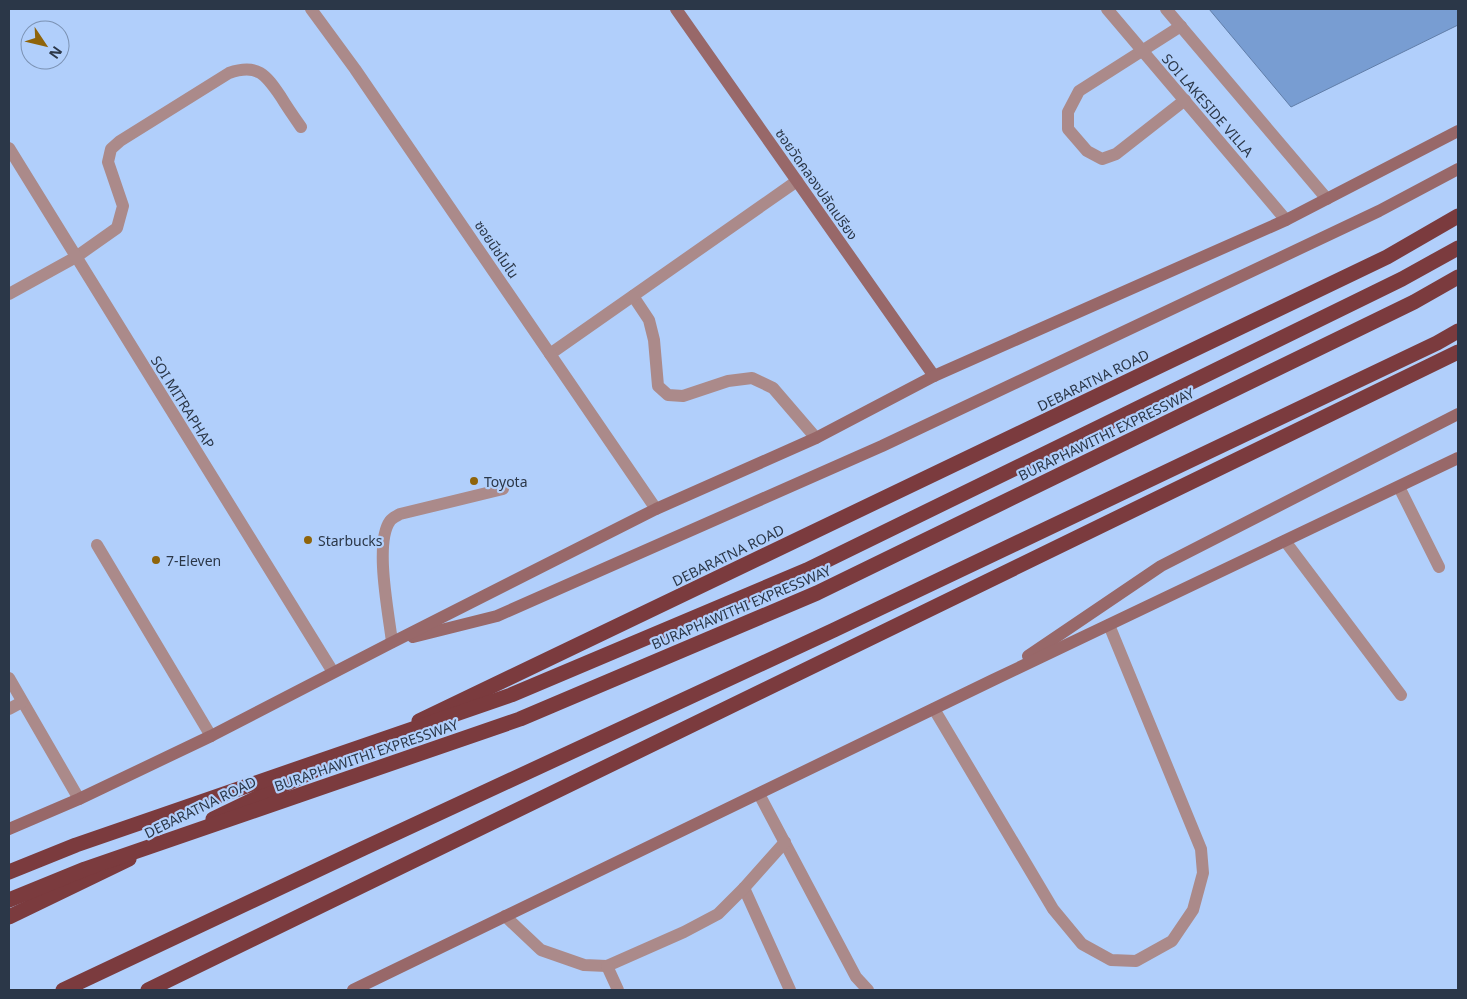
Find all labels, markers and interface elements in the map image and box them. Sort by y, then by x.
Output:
north arrow [20,20,70,70]
text: N [45,43,67,63]
street label: SOI LAKESIDE VILLA [1158,49,1258,161]
street label: ซอยวัดคลองปลัดเปรียง [771,124,863,244]
street label: ซอยนีชโมโน [471,216,523,282]
street label: DEBARATNA ROAD [1034,345,1152,415]
street label: SOI MITRAPHAP [147,352,219,452]
street label: BURAPHAWITHI EXPRESSWAY [1015,383,1197,485]
place label: Toyota [484,472,528,491]
marker: Toyota [468,475,480,487]
street label: DEBARATNA ROAD [669,520,787,590]
place label: Starbucks [318,531,383,550]
marker: Starbucks [302,534,314,546]
place label: 7-Eleven [166,551,221,570]
marker: 7-Eleven [150,554,162,566]
street label: BURAPHAWITHI EXPRESSWAY [648,560,834,654]
street label: BURAPHAWITHI EXPRESSWAY [272,715,461,795]
street label: DEBARATNA ROAD [141,772,259,842]

